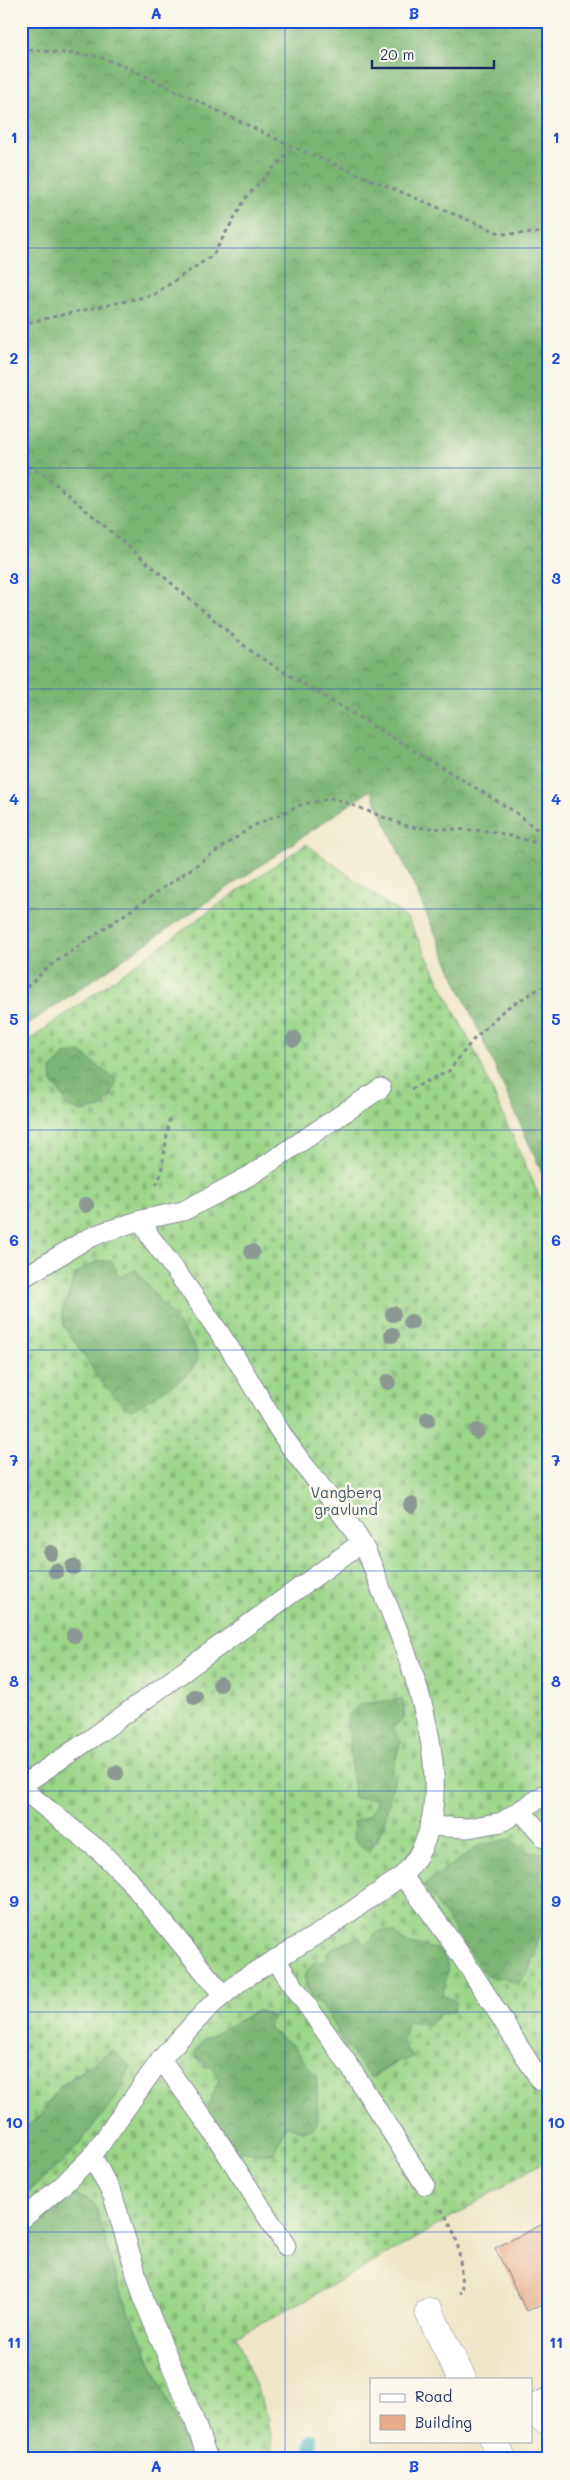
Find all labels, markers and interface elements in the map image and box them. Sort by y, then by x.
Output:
text: A [150,2,162,23]
text: B [409,2,419,23]
scale bar [372,38,495,70]
text: 20 m [380,44,414,64]
text: 1 [10,126,18,147]
text: 1 [552,126,560,147]
text: 2 [10,347,19,368]
text: 2 [552,347,561,368]
text: 3 [9,567,19,588]
text: 3 [551,567,561,588]
text: 4 [9,788,19,809]
text: 4 [551,788,561,809]
text: 5 [9,1008,19,1029]
text: 5 [551,1008,561,1029]
text: 6 [9,1229,19,1250]
text: 6 [551,1229,561,1250]
text: 7 [10,1449,19,1470]
text: 7 [552,1449,561,1470]
park label: Vangberg gravlund [310,1482,382,1519]
text: 8 [9,1670,19,1691]
text: 8 [551,1670,561,1691]
text: 9 [9,1890,19,1911]
text: 9 [551,1890,561,1911]
text: 10 [5,2111,23,2132]
text: 10 [547,2111,565,2132]
text: 11 [7,2331,21,2352]
text: 11 [549,2331,563,2352]
legend [370,2378,532,2442]
text: Road [415,2386,452,2406]
text: Building [415,2412,472,2432]
text: A [150,2455,162,2476]
text: B [409,2455,419,2476]

